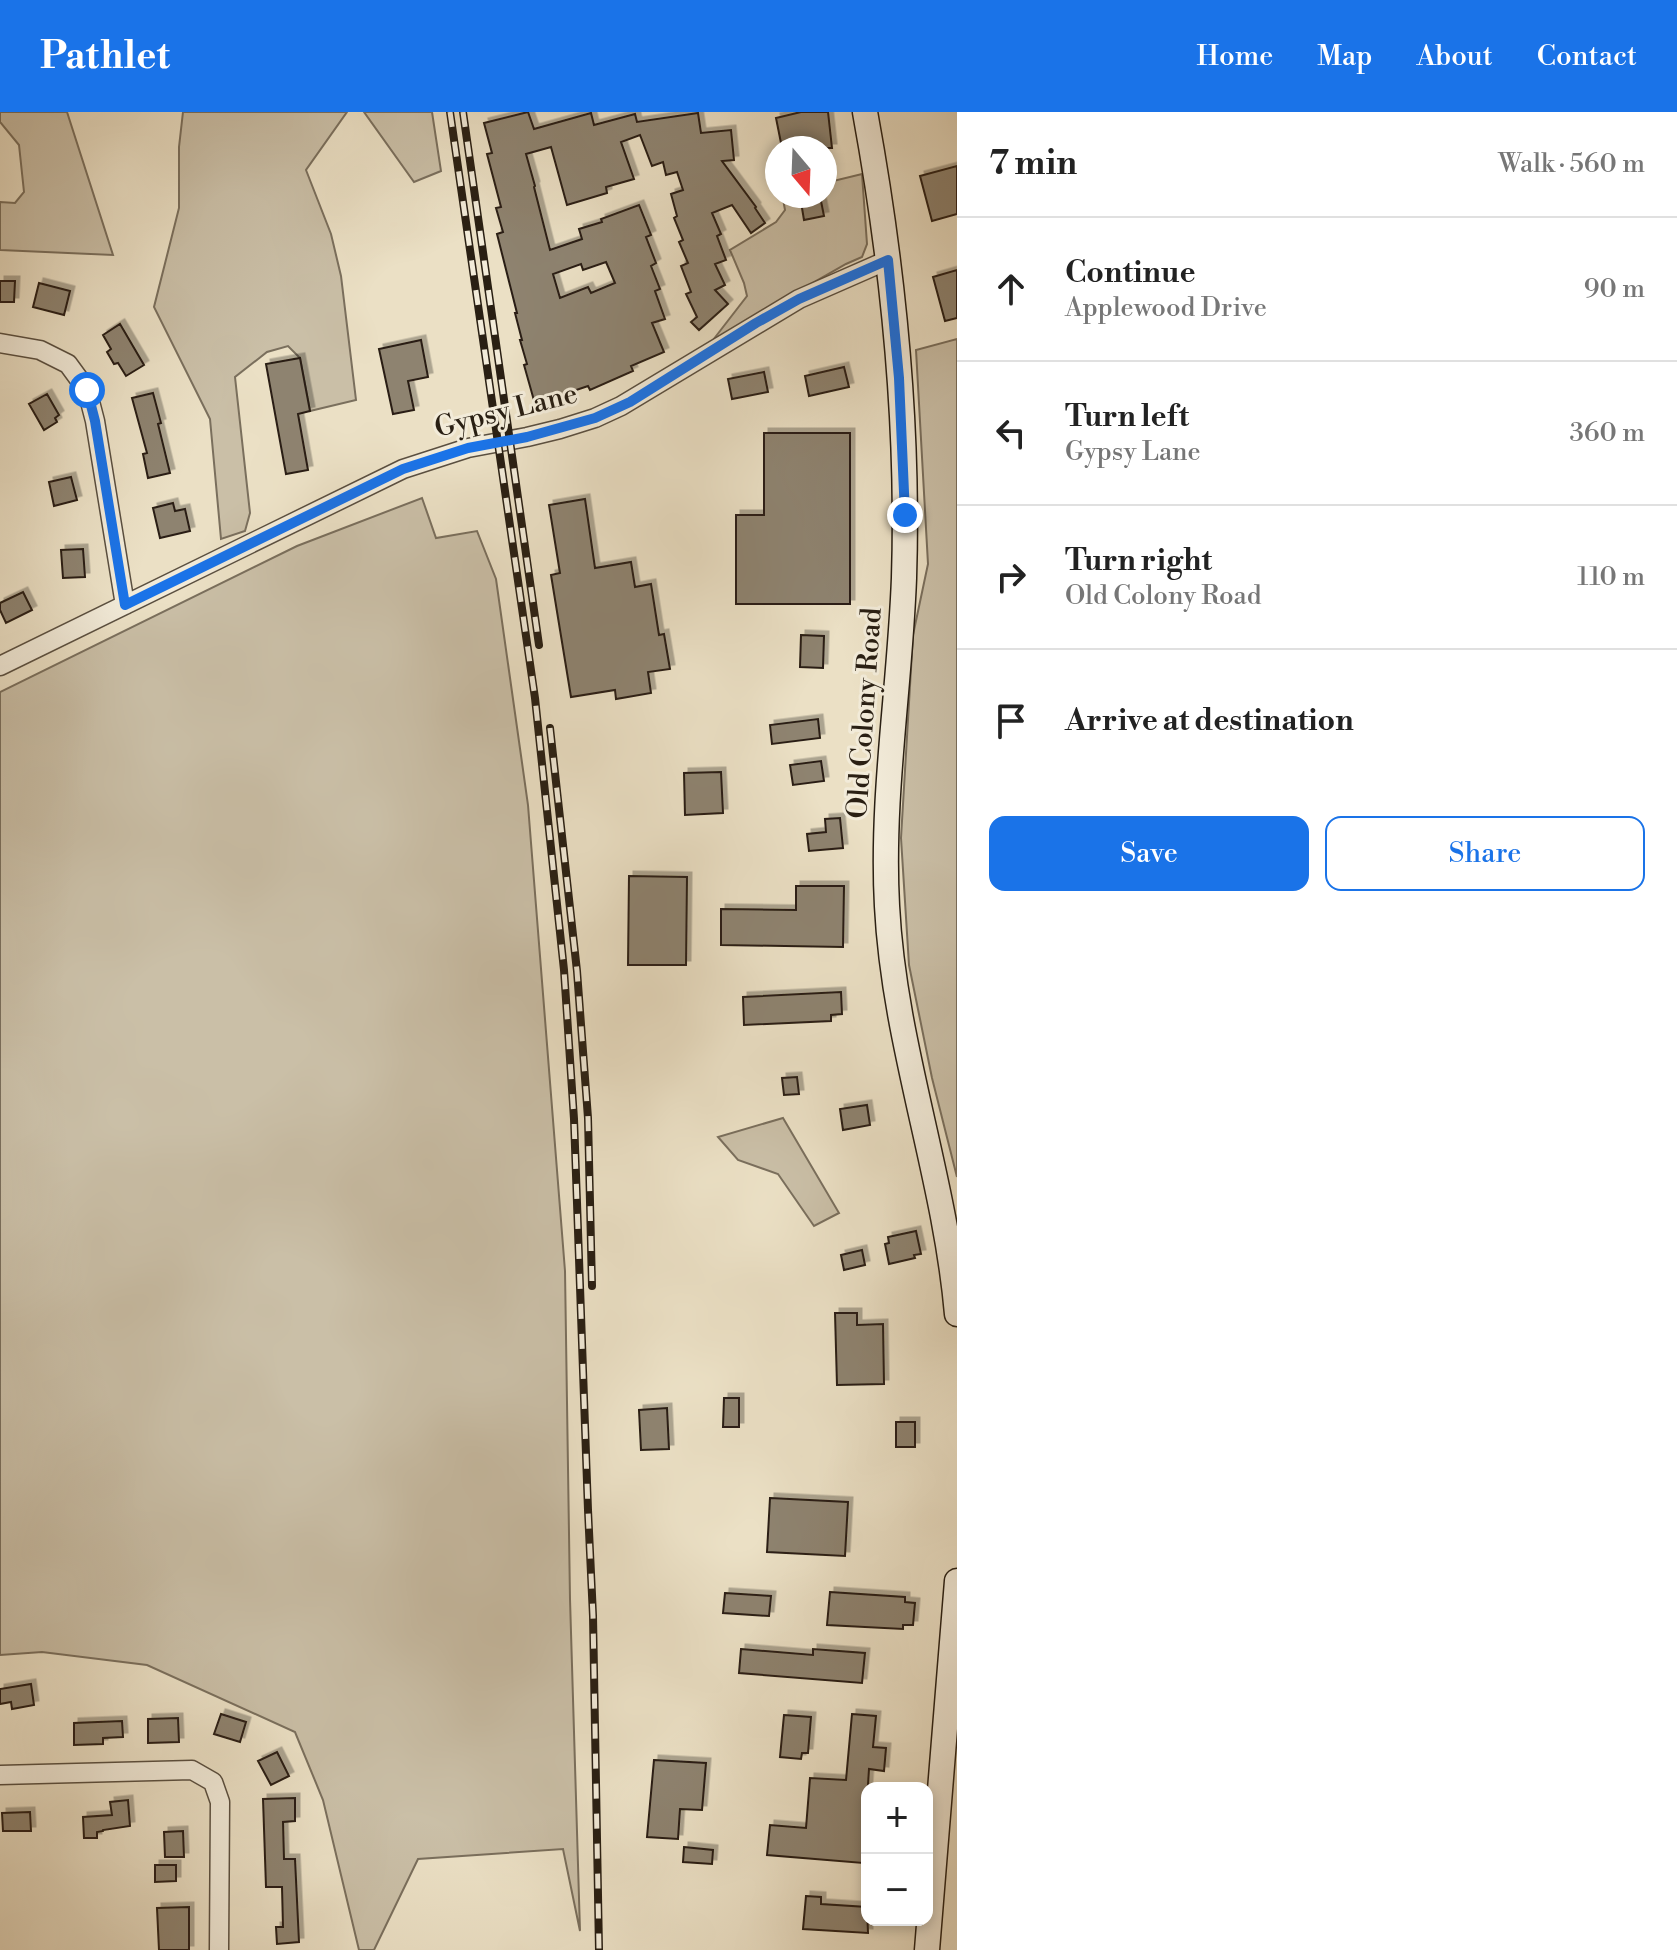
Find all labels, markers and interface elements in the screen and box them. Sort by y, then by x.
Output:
text: Pathlet [40,33,170,80]
text: Home [1197,39,1273,74]
text: Map [1317,39,1372,74]
text: About [1416,39,1493,74]
text: Contact [1537,39,1637,74]
north arrow [765,136,837,208]
text: 7 min [989,143,1077,185]
text: Walk · 560 m [1498,148,1645,180]
text: Continue [1065,254,1196,292]
icon: ahead [989,267,1033,311]
text: 90 m [1584,273,1645,305]
text: Applewood Drive [1065,292,1267,324]
route start [69,372,105,408]
street label: Gypsy Lane [431,376,581,446]
text: Turn left [1065,398,1189,436]
icon: left [989,411,1033,455]
text: 360 m [1570,417,1645,449]
text: Gypsy Lane [1065,436,1201,468]
route end [887,497,923,533]
text: Turn right [1065,542,1212,580]
icon: right [989,555,1033,599]
text: 110 m [1577,561,1645,593]
text: Old Colony Road [1065,580,1262,612]
street label: Old Colony Road [840,606,890,820]
icon: arrive [989,699,1033,743]
text: Arrive at destination [1065,702,1354,740]
button: Save [989,816,1309,891]
button: Share [1325,816,1645,891]
map controls [861,1782,933,1926]
button: + [861,1782,933,1854]
button: − [861,1854,933,1926]

